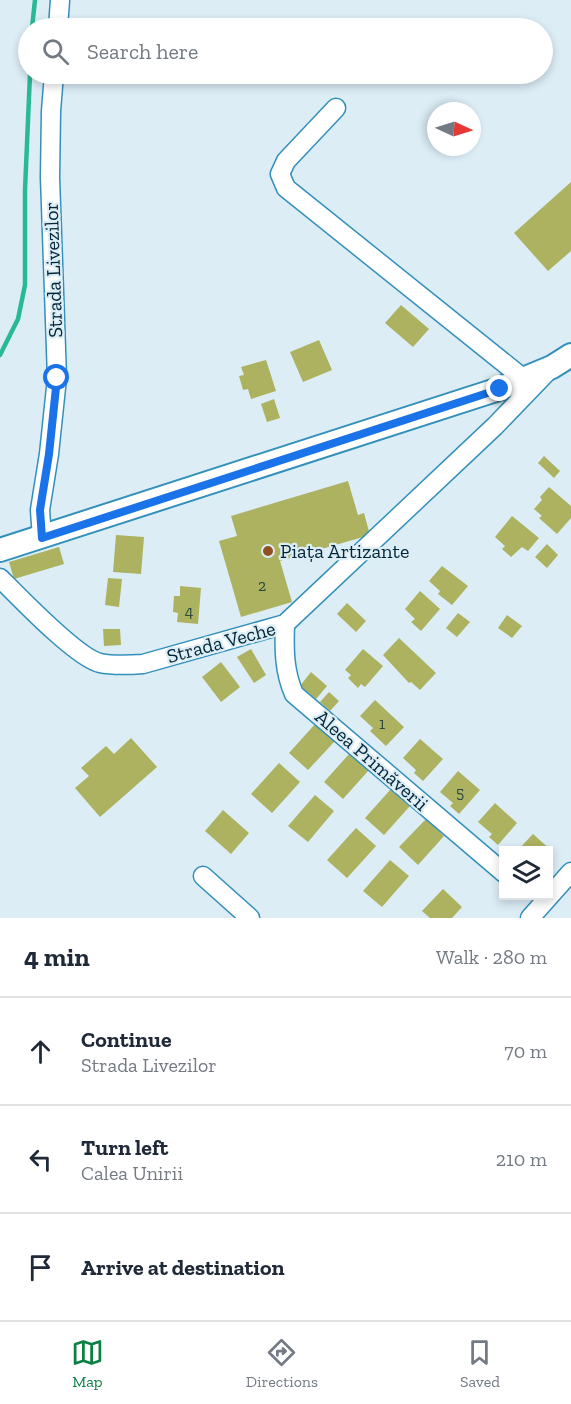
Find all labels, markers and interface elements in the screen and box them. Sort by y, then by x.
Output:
search box [18,18,553,84]
icon: search [39,35,72,68]
text: Search here [87,38,198,65]
north arrow [427,102,481,156]
street label: Strada Livezilor [39,202,67,338]
route start [43,364,69,390]
route end [486,375,512,401]
place label: Piața Artizante [280,539,409,563]
marker: Piața Artizante [261,544,275,558]
house number: 2 [258,576,266,595]
house number: 4 [185,602,194,621]
street label: Strada Veche [164,616,278,668]
street label: Aleea Primăverii [311,704,434,816]
house number: 1 [379,714,385,733]
house number: 5 [456,783,464,802]
map controls [499,846,553,900]
button: layers [499,846,553,900]
text: 4 min [24,941,90,973]
text: Walk · 280 m [436,945,547,969]
text: Continue [81,1026,172,1053]
icon: ahead [24,1035,57,1068]
text: 70 m [504,1039,547,1063]
text: Strada Livezilor [81,1053,217,1077]
text: Turn left [81,1134,168,1161]
icon: left [24,1143,57,1176]
text: 210 m [496,1147,547,1171]
text: Calea Unirii [81,1161,183,1185]
icon: arrive [24,1251,57,1284]
text: Arrive at destination [81,1254,284,1281]
tab: Map [71,1336,104,1391]
tab: Directions [246,1336,318,1391]
tab: Saved [460,1336,500,1391]

